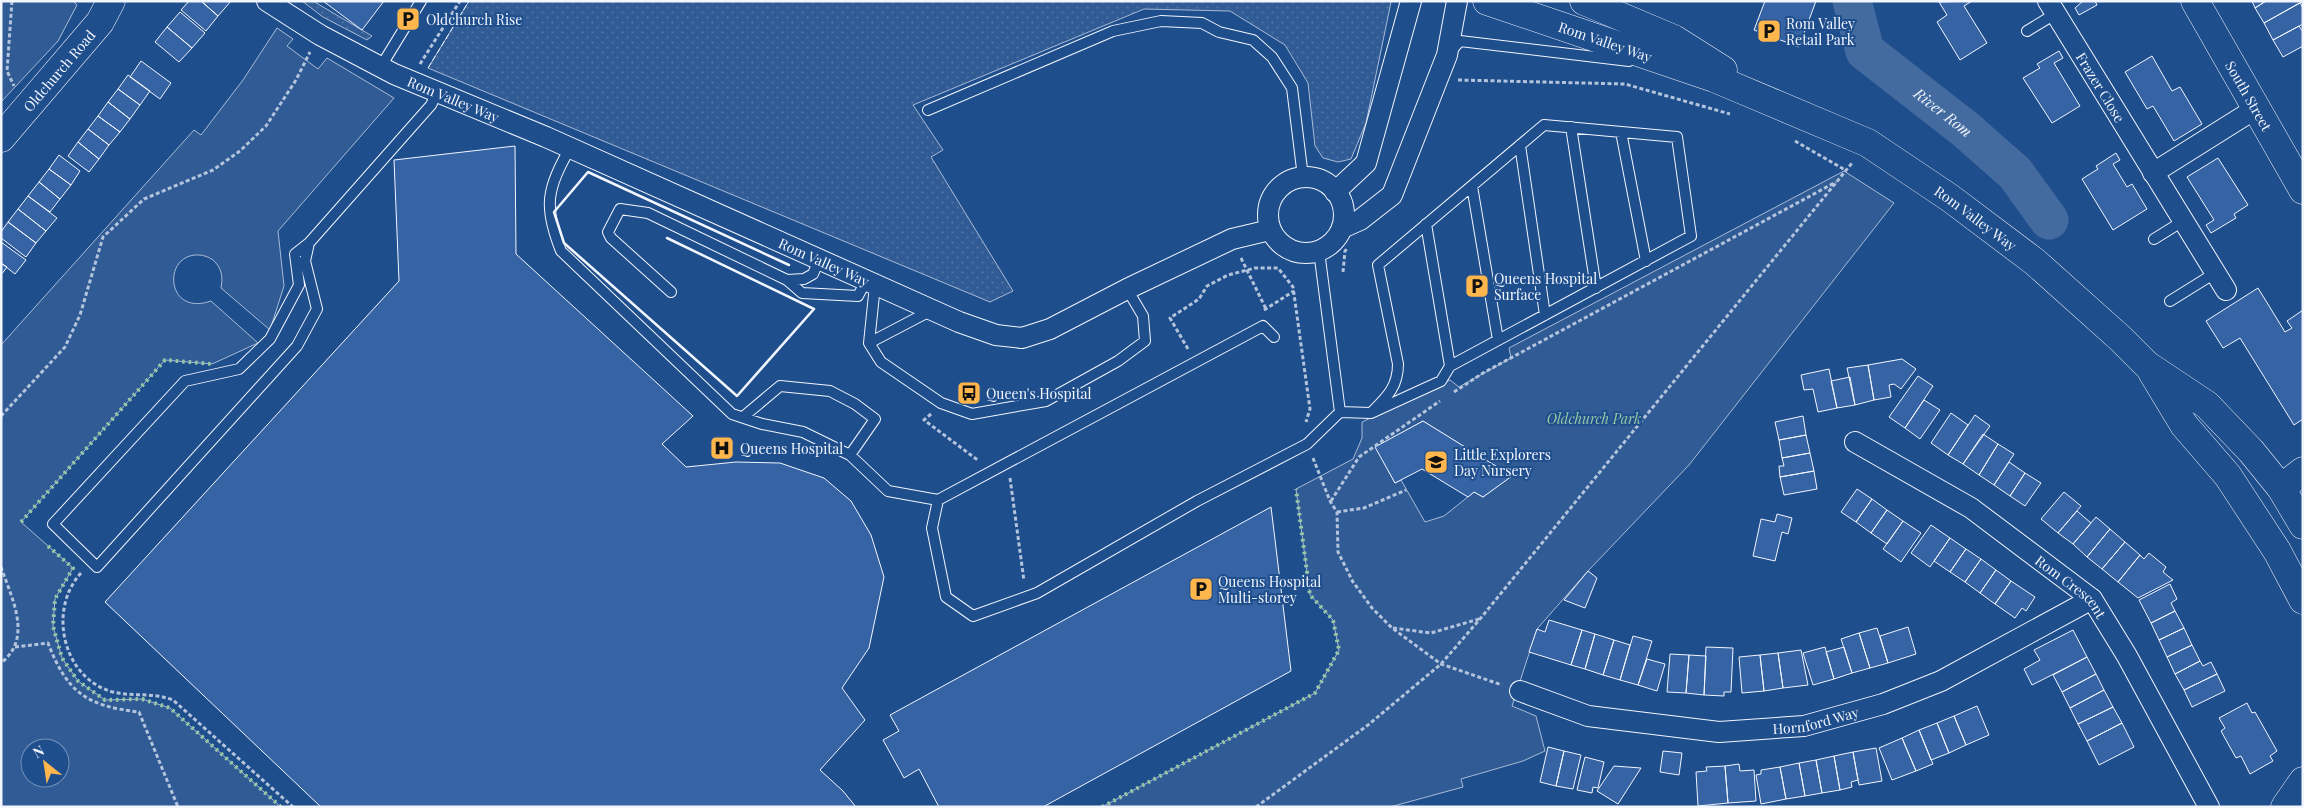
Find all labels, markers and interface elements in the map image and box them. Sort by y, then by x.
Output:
parking icon: Oldchurch Rise [395,6,421,32]
place label: Oldchurch Rise [426,10,522,29]
place label: Rom Valley Retail Park [1786,14,1855,49]
street label: Rom Valley Way [1556,16,1655,66]
parking icon: Rom Valley Retail Park [1756,18,1782,44]
street label: Oldchurch Road [18,25,99,115]
street label: Frazer Close [2072,48,2130,126]
street label: South Street [2222,57,2277,135]
street label: Rom Valley Way [405,71,502,126]
water label: River Rom [1909,83,1977,141]
street label: Rom Valley Way [1931,181,2021,254]
street label: Rom Valley Way [776,233,873,290]
place label: Queens Hospital Surface [1494,269,1597,304]
parking icon: Queens Hospital Surface [1464,273,1490,299]
bus stop icon: Queen's Hospital [956,380,982,406]
place label: Queen's Hospital [986,384,1092,403]
park label: Oldchurch Park [1547,409,1641,428]
hospital icon: Queens Hospital [709,435,735,461]
place label: Queens Hospital [740,439,843,458]
place label: Little Explorers Day Nursery [1454,445,1551,480]
school or university icon: Little Explorers Day Nursery [1423,449,1449,475]
street label: Rom Crescent [2032,550,2111,622]
place label: Queens Hospital Multi-storey [1218,572,1321,607]
parking icon: Queens Hospital Multi-storey [1188,576,1214,602]
street label: Hornford Way [1772,702,1861,738]
north arrow [20,738,70,788]
text: N [29,741,47,762]

